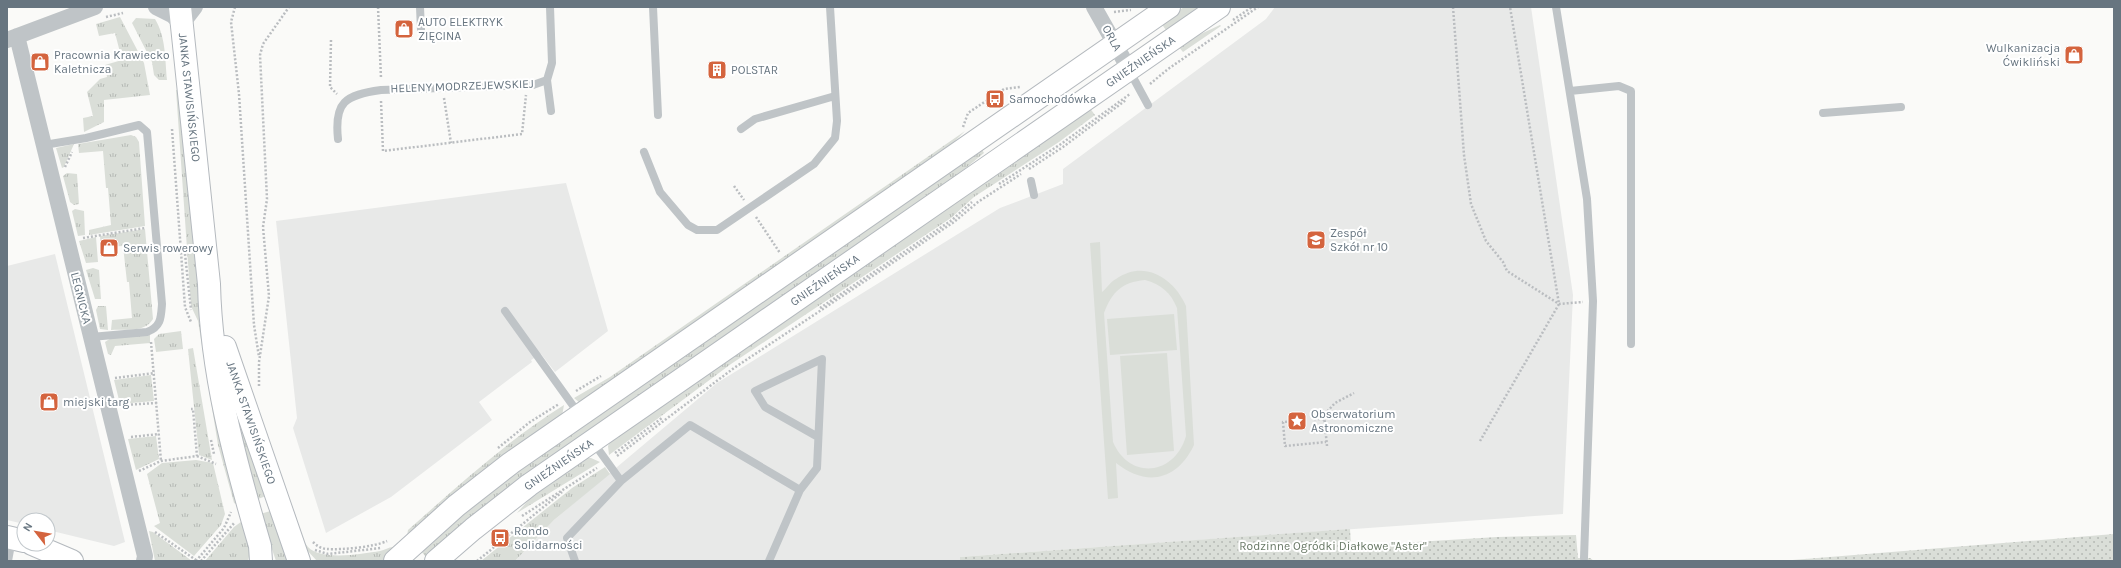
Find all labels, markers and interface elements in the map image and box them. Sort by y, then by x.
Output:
place label: AUTO ELEKTRYK ZIĘCINA [418,15,504,43]
shop icon: AUTO ELEKTRYK ZIĘCINA [393,18,415,40]
street label: ORLA [1099,23,1125,54]
street label: JANKA STAWISIŃSKIEGO [176,32,203,163]
street label: GNIEŹNIEŃSKA [1103,32,1178,90]
place label: Wulkanizacja Ćwikliński [1986,41,2060,69]
shop icon: Wulkanizacja Ćwikliński [2063,44,2085,66]
place label: Pracownia Krawiecko Kaletnicza [54,48,169,76]
shop icon: Pracownia Krawiecko Kaletnicza [29,51,51,73]
building icon: POLSTAR [706,59,728,81]
place label: POLSTAR [731,63,778,77]
street label: HELENY MODRZEJEWSKIEJ [390,76,534,96]
bus stop icon: Samochodówka [984,88,1006,110]
place label: Samochodówka [1009,92,1096,106]
place label: Zespół Szkół nr 10 [1330,226,1388,254]
school or university icon: Zespół Szkół nr 10 [1305,229,1327,251]
shop icon: Serwis rowerowy [98,237,120,259]
place label: Serwis rowerowy [123,241,214,255]
street label: GNIEŹNIEŃSKA [787,251,862,309]
street label: LEGNICKA [68,270,94,326]
street label: JANKA STAWISIŃSKIEGO [223,359,279,486]
shop icon: miejski targ [38,391,60,413]
place label: miejski targ [63,395,129,409]
place label: Obserwatorium Astronomiczne [1311,407,1395,435]
place icon: Obserwatorium Astronomiczne [1286,410,1308,432]
street label: GNIEŹNIEŃSKA [521,436,596,493]
north arrow [16,512,56,552]
text: N [20,520,35,534]
place label: Rondo Solidarności [514,524,583,552]
bus stop icon: Rondo Solidarności [489,527,511,549]
park label: Rodzinne Ogródki Diałkowe "Aster" [1239,539,1427,553]

